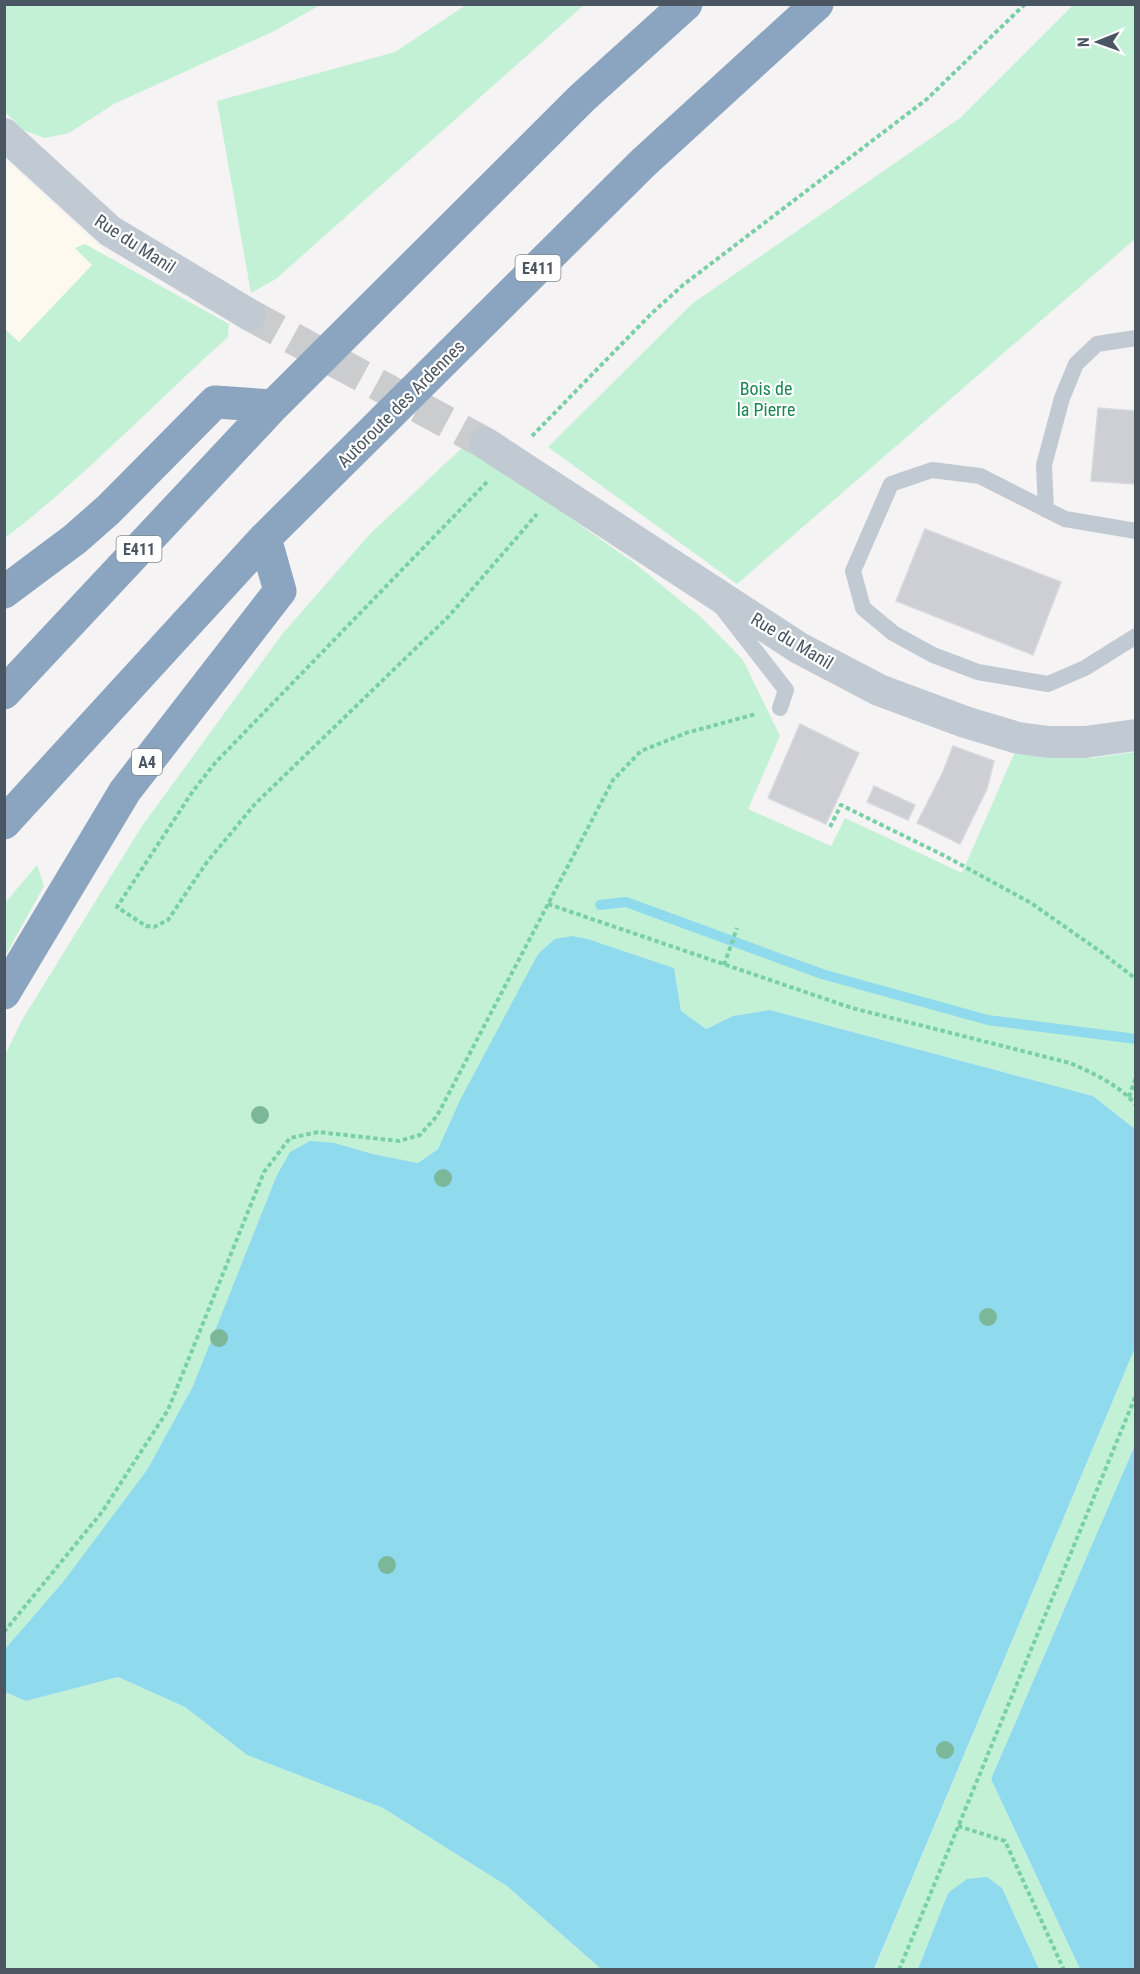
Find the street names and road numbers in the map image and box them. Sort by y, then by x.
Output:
street label: Rue du Manil [91,210,179,277]
road number: E411 [516,255,560,281]
street label: Autoroute des Ardennes [333,336,469,472]
road number: E411 [116,536,162,562]
street label: Rue du Manil [748,608,837,673]
road number: A4 [132,749,162,775]

